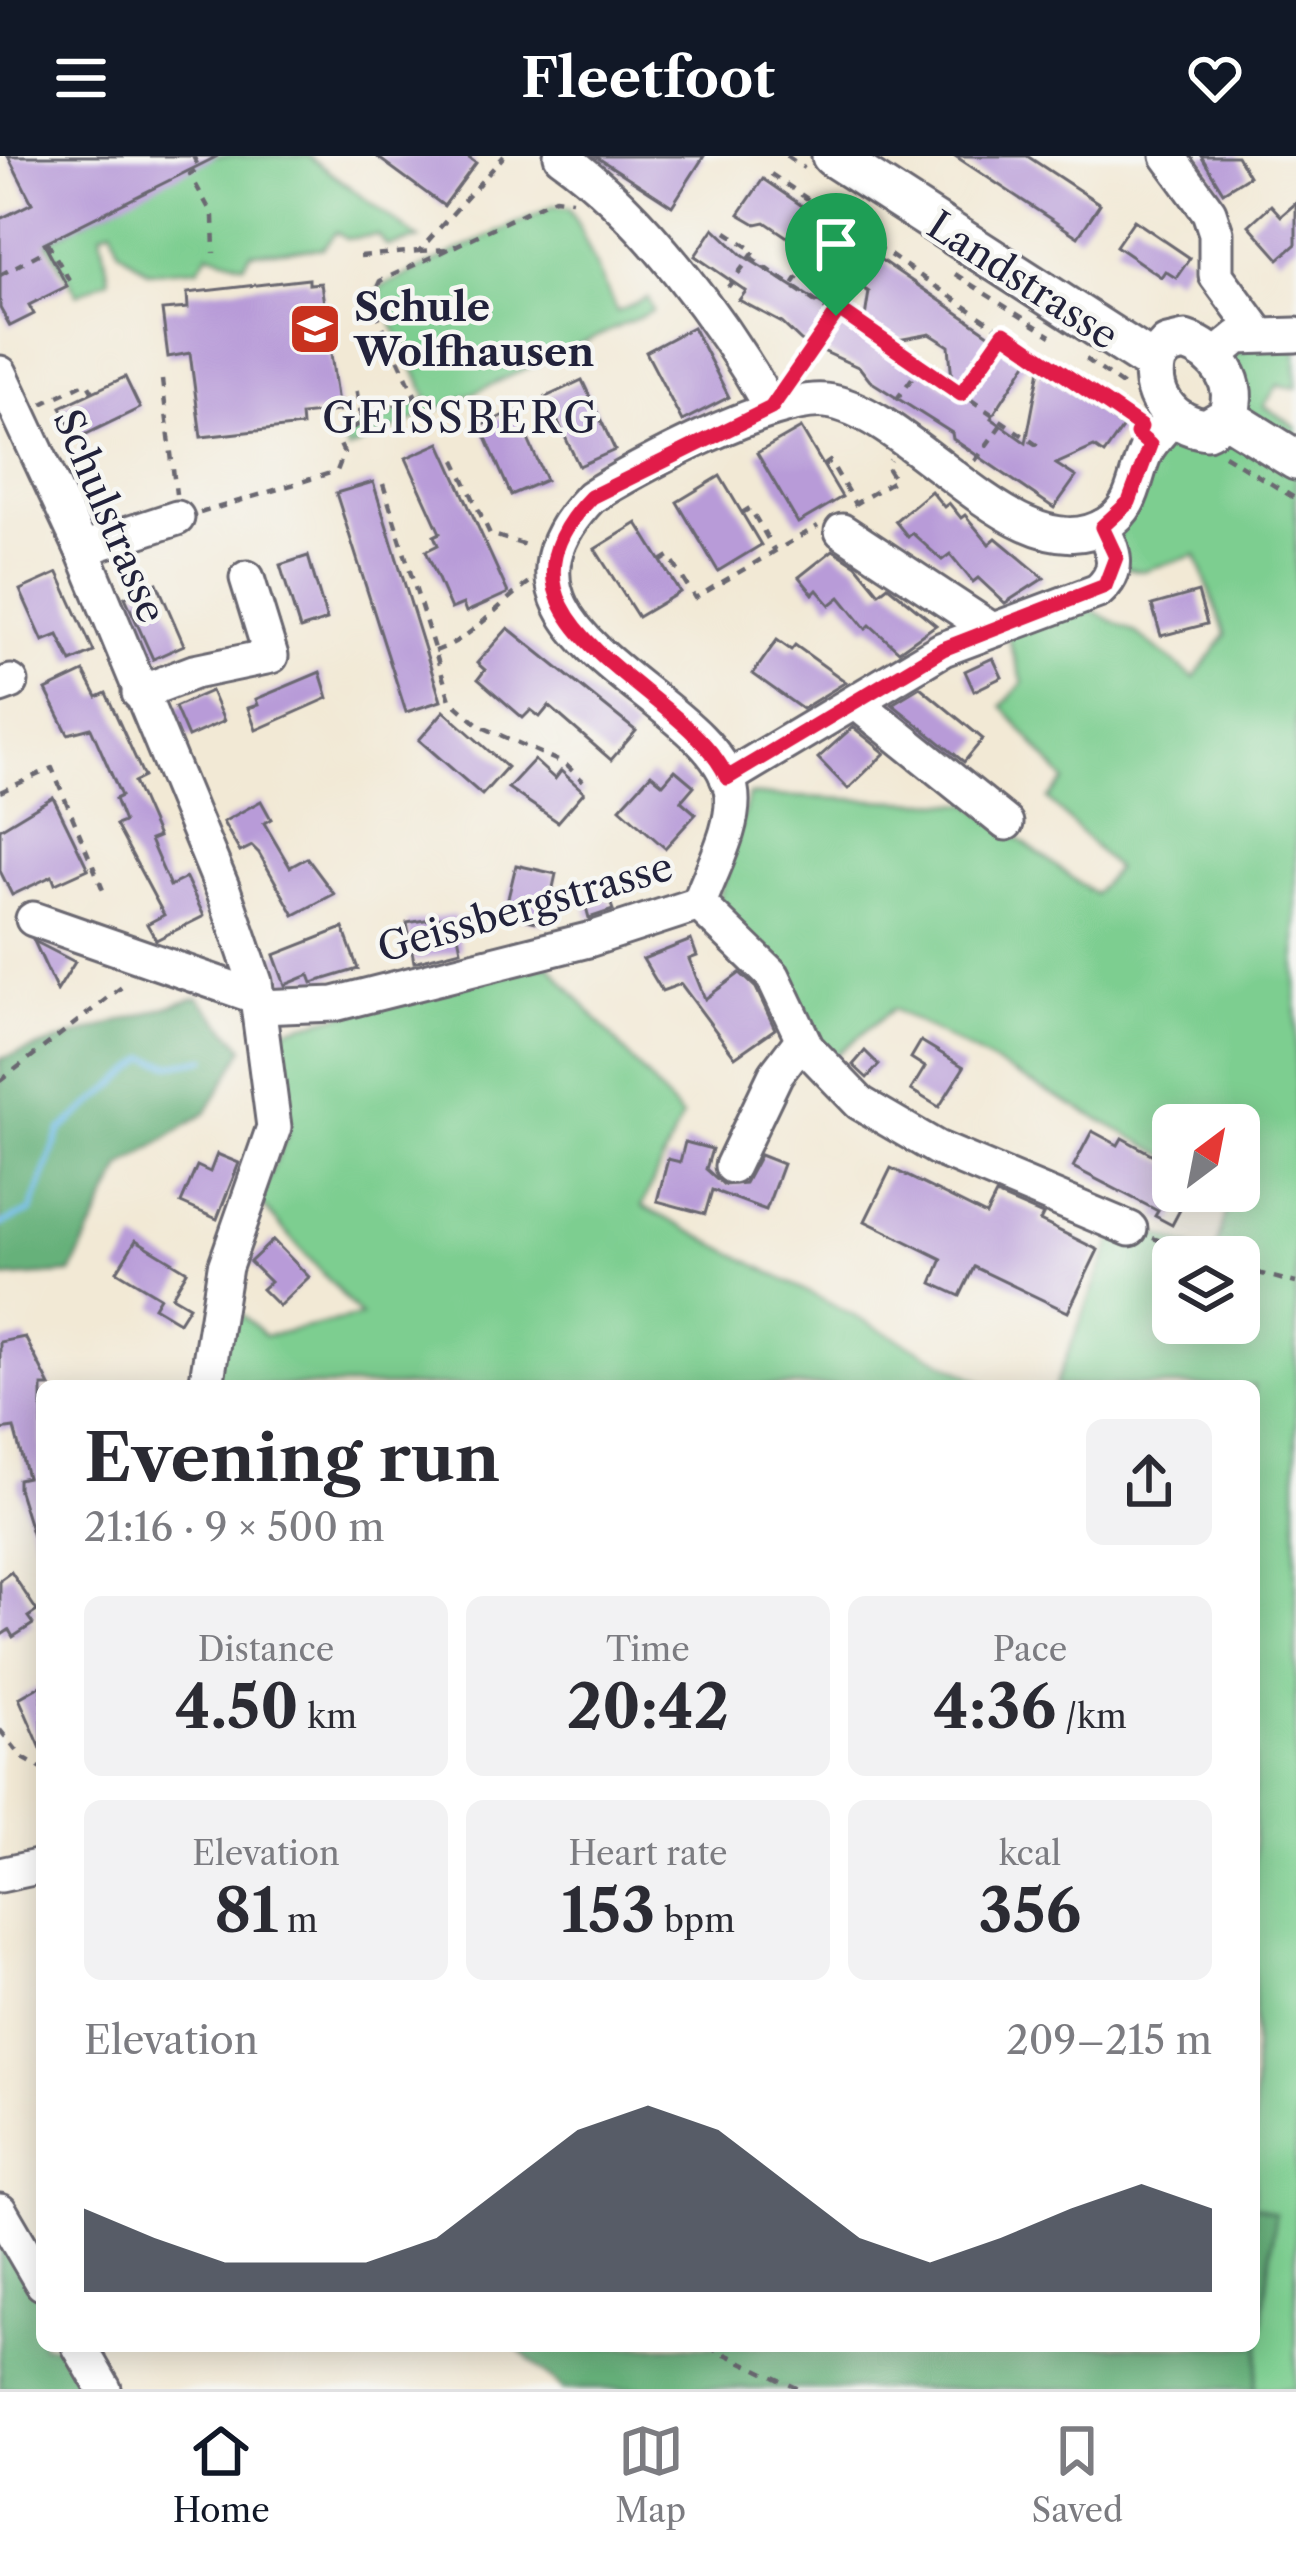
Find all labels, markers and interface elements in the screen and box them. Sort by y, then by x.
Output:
icon: menu [48,45,114,111]
text: Fleetfoot [521,45,775,111]
icon: heart [1182,45,1248,111]
pin [785,193,887,316]
street label: Landstrasse [919,201,1127,359]
icon: arrive [803,211,869,277]
place label: Schule Wolfhausen [353,283,594,376]
school or university icon: Schule Wolfhausen [287,301,343,357]
district label: GEISSBERG [322,392,600,444]
street label: Schulstrasse [44,402,176,630]
street label: Geissbergstrasse [372,842,678,972]
north arrow [1152,1104,1260,1212]
map controls [1152,1104,1260,1344]
button: layers [1152,1236,1260,1344]
text: Evening run [84,1417,500,1498]
button: share [1086,1419,1212,1545]
text: 21:16 · 9 × 500 m [84,1503,385,1551]
text: Distance [198,1629,334,1670]
text: Time [606,1629,690,1670]
text: Pace [993,1629,1067,1670]
text: 4.50 [175,1670,298,1744]
text: 20:42 [567,1670,729,1744]
text: 4:36 [933,1670,1056,1744]
text: km [298,1696,357,1737]
text: /km [1056,1696,1127,1737]
text: Elevation [192,1833,340,1874]
text: Heart rate [568,1833,728,1874]
text: kcal [999,1833,1061,1874]
text: 81 [214,1874,278,1948]
text: 153 [561,1874,655,1948]
text: 356 [979,1874,1081,1948]
text: m [278,1900,318,1941]
text: bpm [655,1900,735,1941]
text: Elevation [84,2016,258,2064]
text: 209–215 m [1006,2016,1212,2064]
tab: Home [173,2418,270,2531]
tab: Map [615,2418,686,2531]
tab: Saved [1032,2418,1123,2531]

